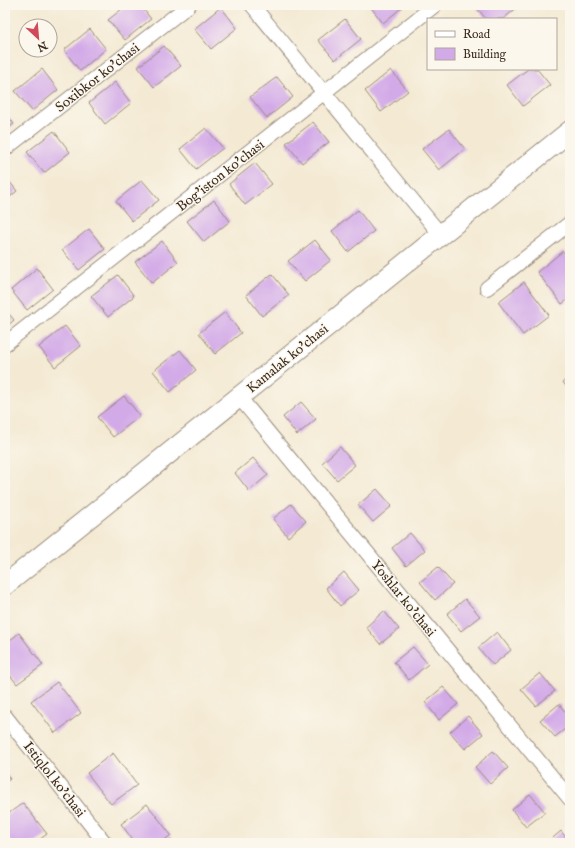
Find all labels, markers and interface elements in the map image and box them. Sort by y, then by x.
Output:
north arrow [18,18,58,58]
legend [427,18,557,70]
text: Road [463,27,491,42]
text: N [34,37,50,55]
street label: Soxibkor ko'chasi [52,39,144,116]
text: Building [463,47,507,62]
street label: Bog'iston ko'chasi [173,136,268,216]
street label: Kamalak ko'chasi [243,320,332,397]
street label: Yoshlar ko'chasi [367,557,440,641]
street label: Istiqlol ko'chasi [19,738,90,821]

